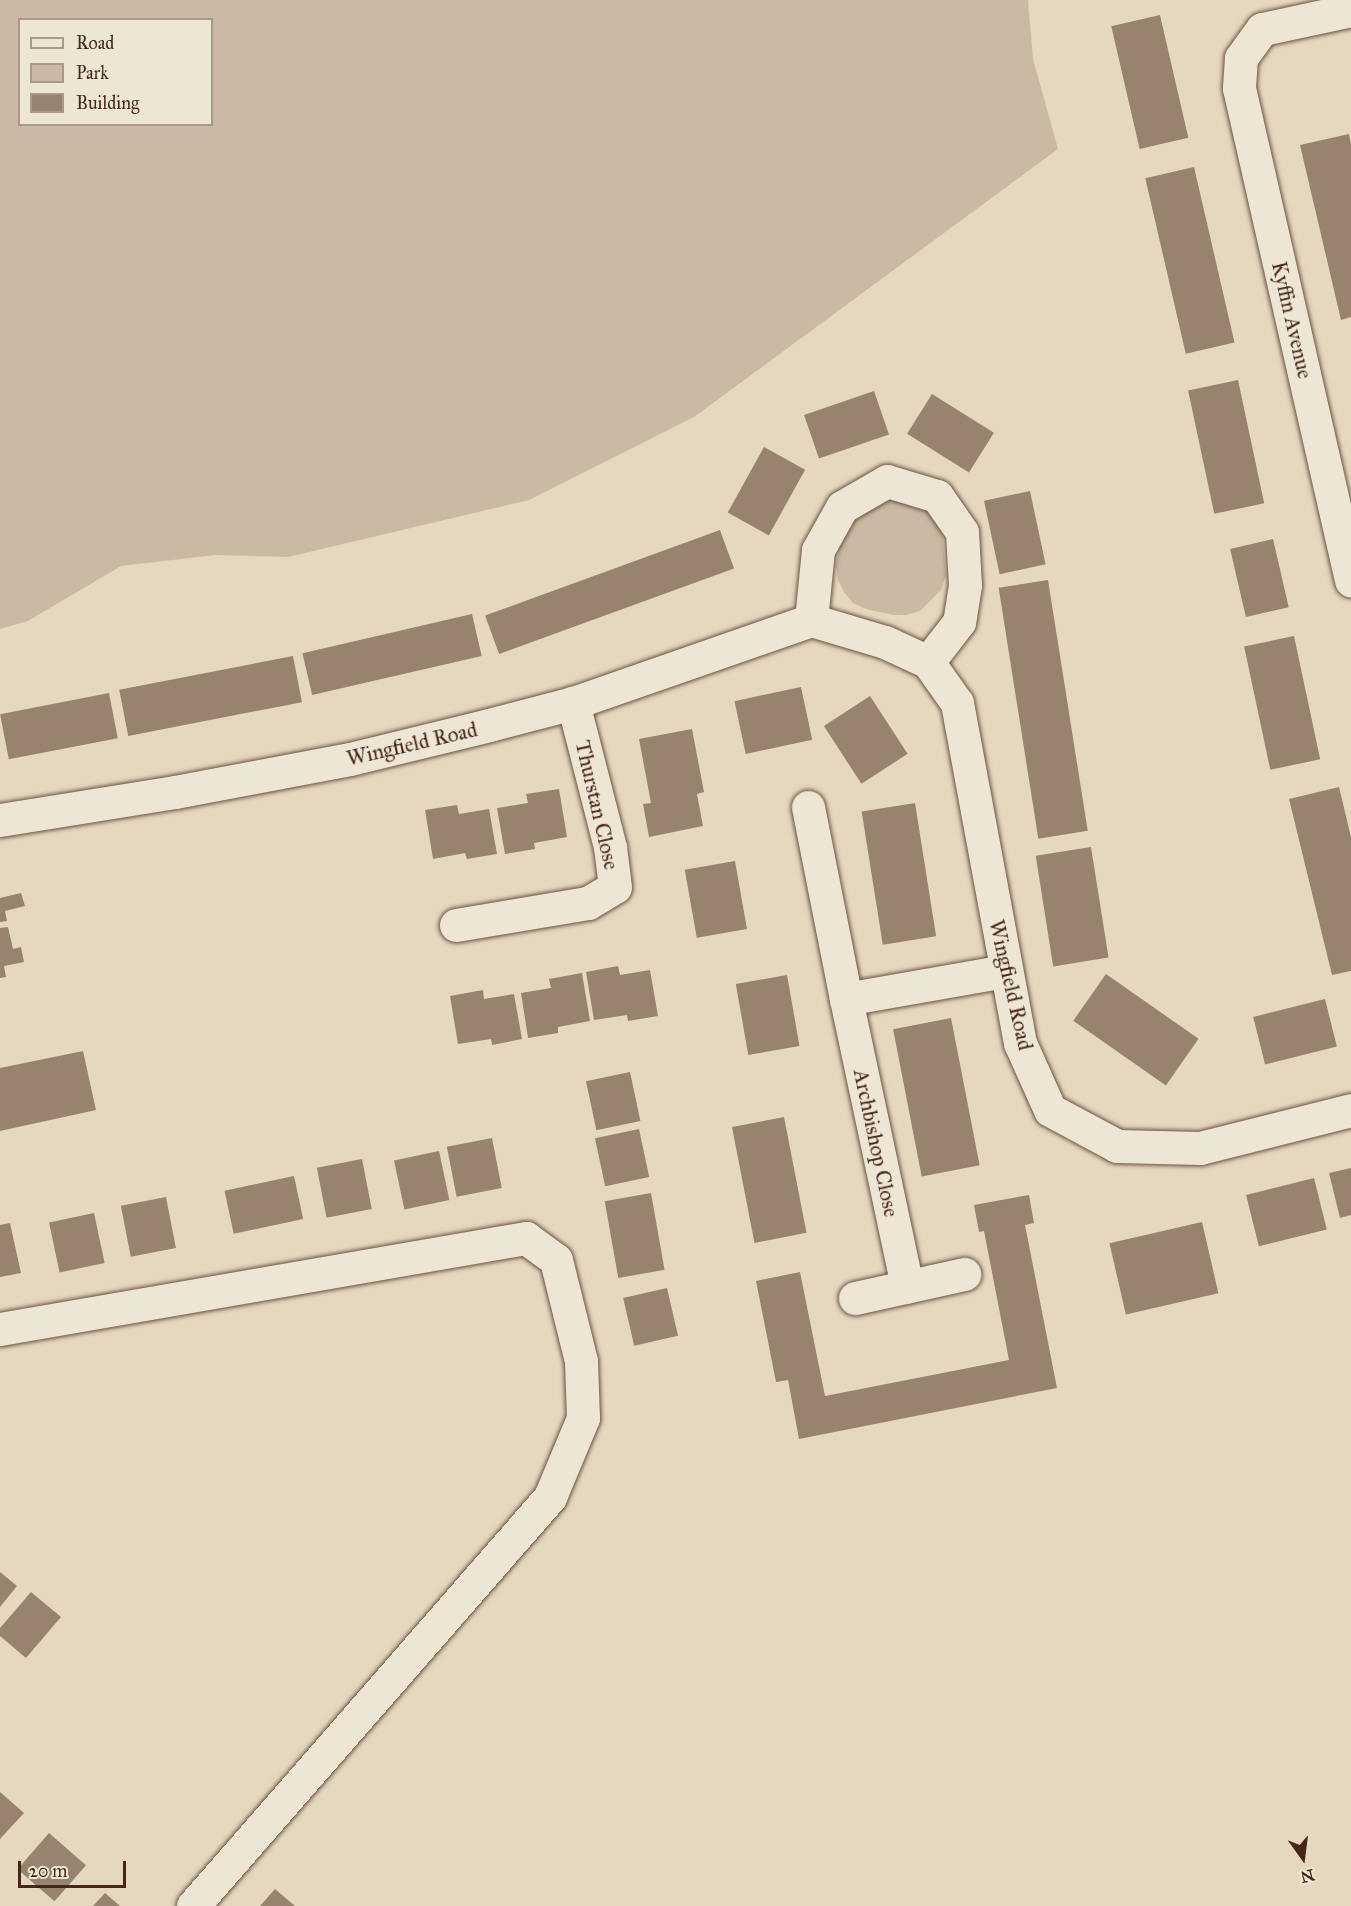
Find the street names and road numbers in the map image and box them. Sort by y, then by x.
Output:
street label: Kyffin Avenue [1266,259,1318,381]
street label: Wingfield Road [344,717,480,771]
street label: Thurstan Close [570,738,624,872]
street label: Wingfield Road [984,917,1038,1053]
street label: Archbishop Close [848,1067,904,1219]

